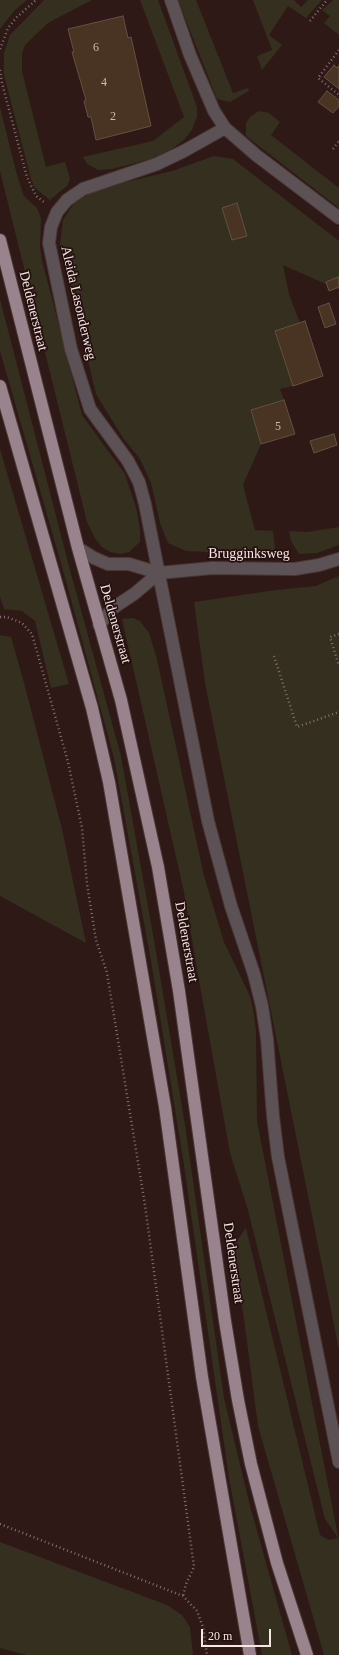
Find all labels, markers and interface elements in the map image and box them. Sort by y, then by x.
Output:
house number: 6 [93,41,99,55]
house number: 4 [101,76,107,90]
house number: 2 [110,110,116,124]
street label: Aleida Lasonderweg [57,244,99,362]
street label: Deldenerstraat [15,269,51,353]
house number: 5 [275,420,281,434]
street label: Brugginksweg [208,546,290,562]
street label: Deldenerstraat [96,582,134,666]
street label: Deldenerstraat [171,900,201,984]
street label: Deldenerstraat [219,1221,247,1305]
scale bar [203,1621,273,1647]
text: 20 m [208,1629,232,1643]

